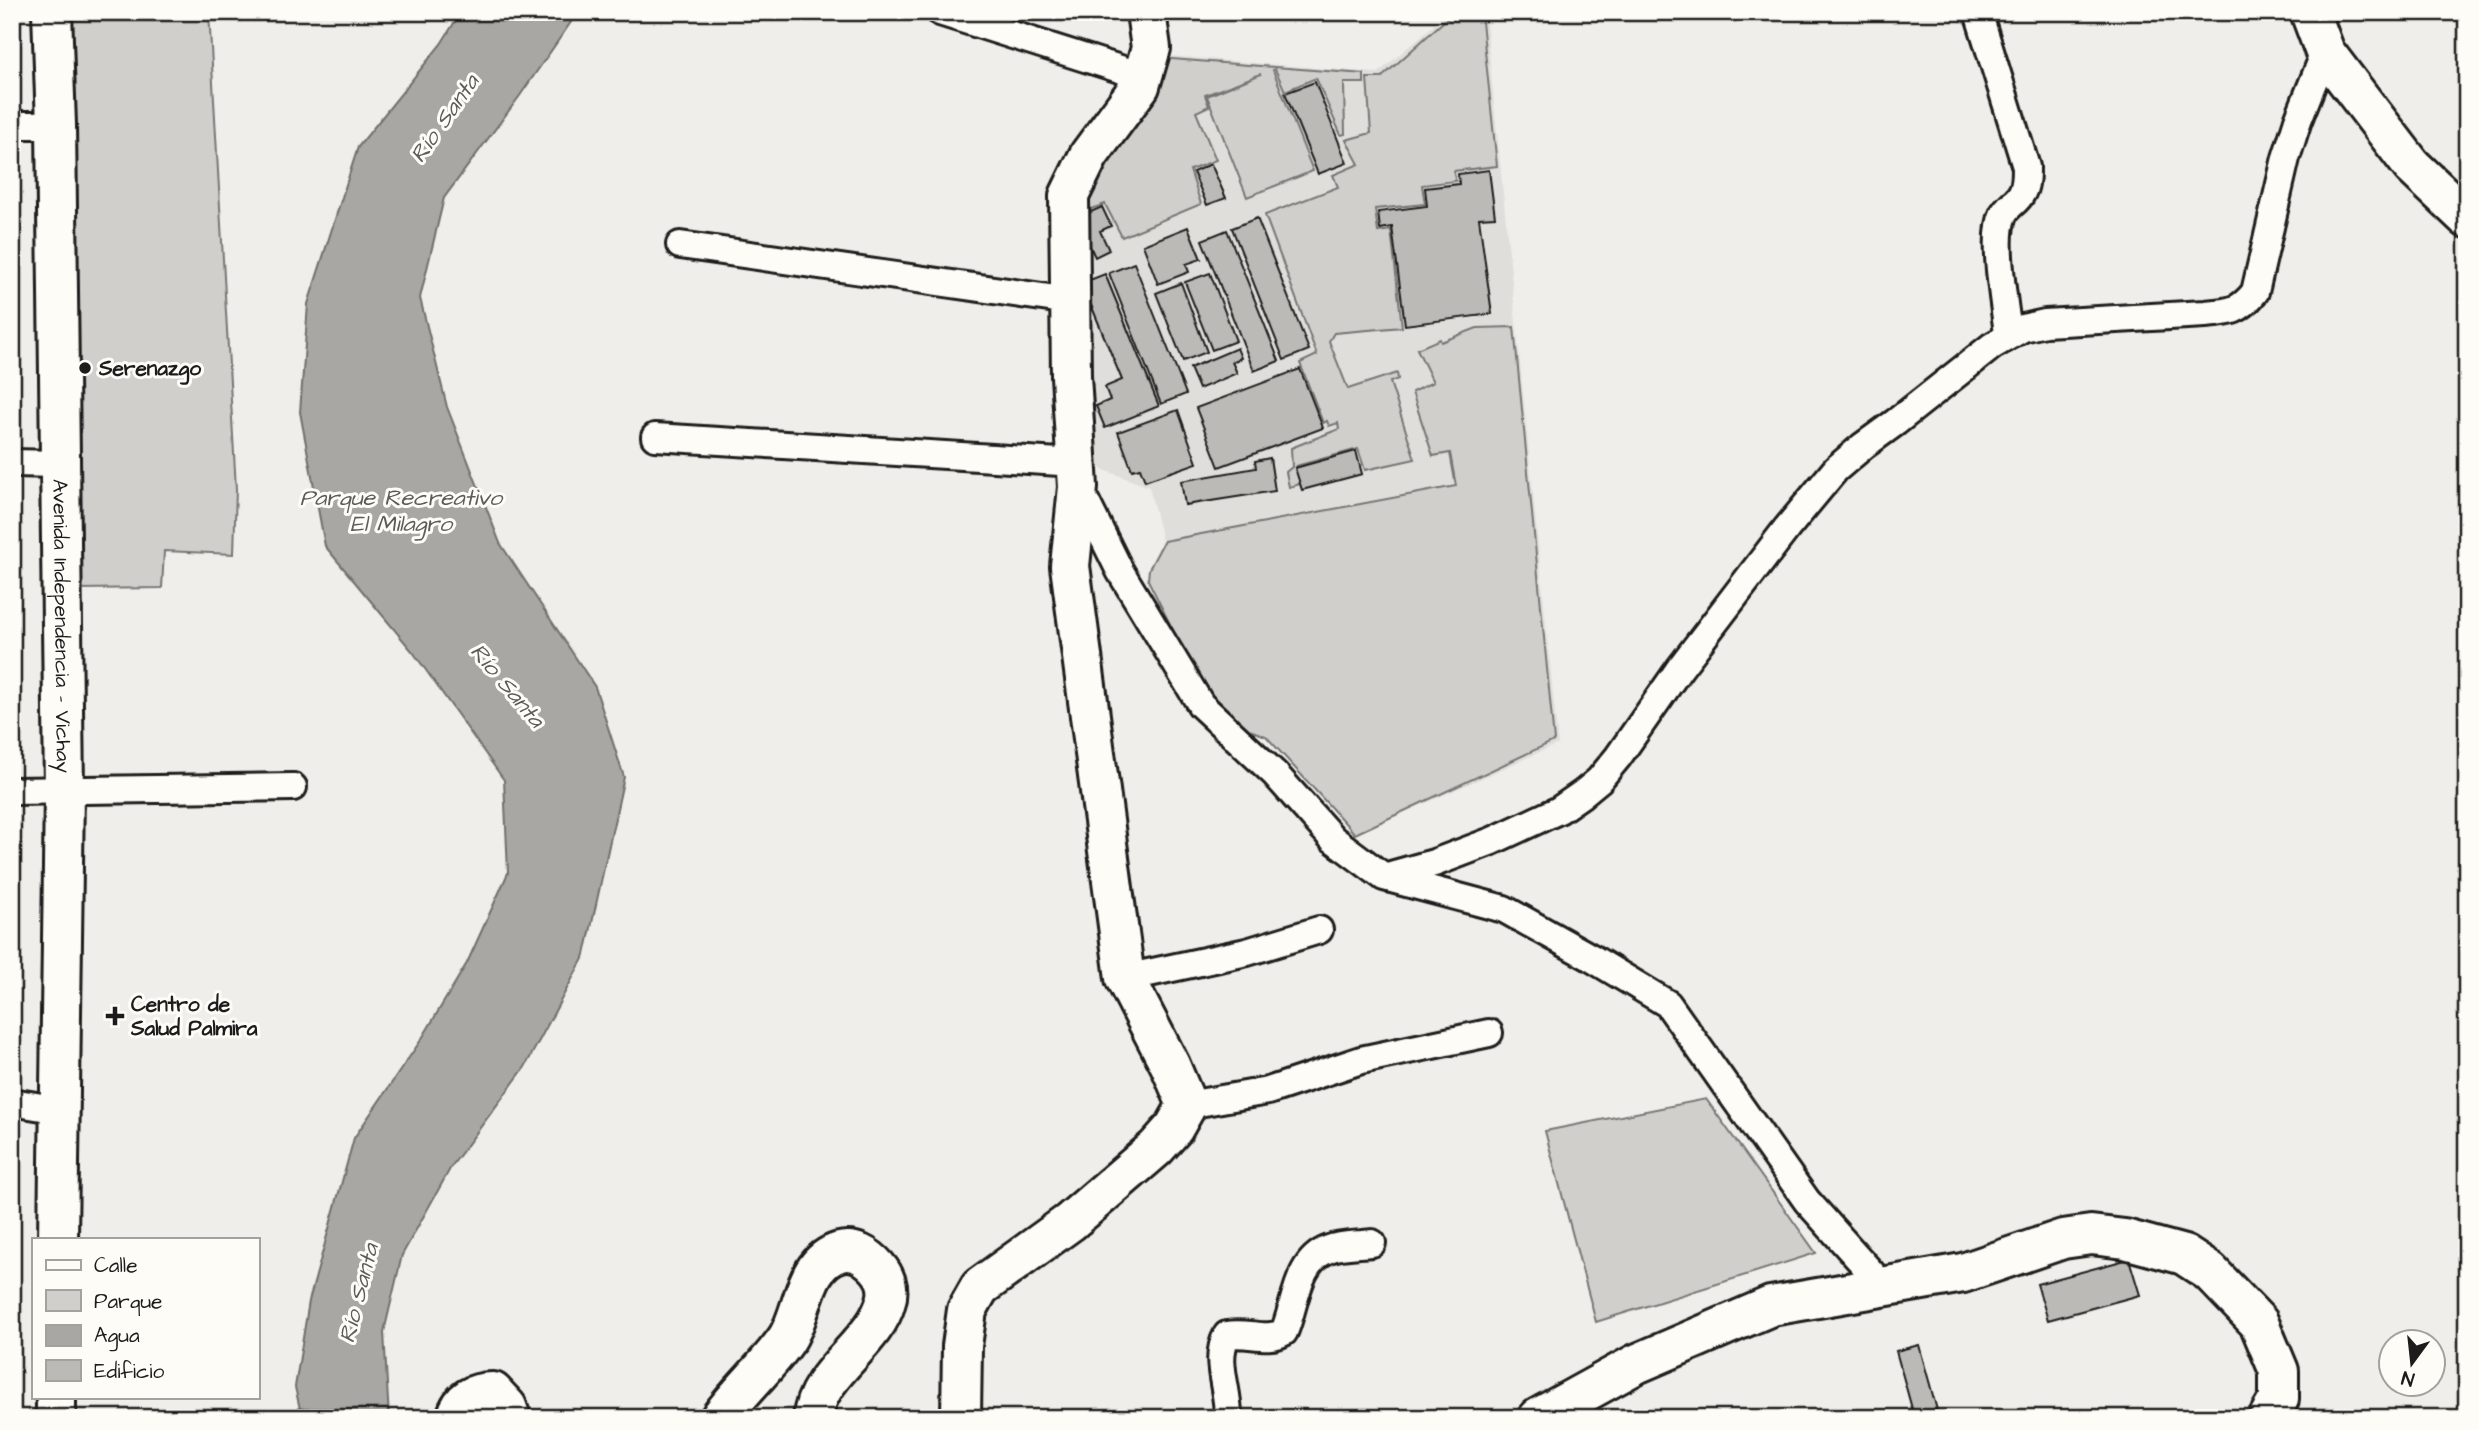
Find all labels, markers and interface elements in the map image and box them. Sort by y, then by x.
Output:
water label: Río Santa [403,67,488,169]
place label: Serenazgo [98,354,201,385]
marker: Serenazgo [77,360,93,376]
street label: Avenida Independencia - Vichay [45,479,78,774]
water label: Parque Recreativo El Milagro [300,482,504,541]
water label: Río Santa [463,637,553,736]
place label: Centro de Salud Palmira [130,990,258,1043]
marker: Centro de Salud Palmira [105,1006,125,1026]
legend [32,1238,259,1398]
water label: Río Santa [331,1239,387,1346]
text: Calle [94,1251,138,1280]
text: Parque [94,1287,162,1316]
text: Agua [94,1321,140,1352]
north arrow [2378,1328,2448,1398]
text: Edificio [94,1357,164,1386]
text: N [2399,1363,2417,1393]

